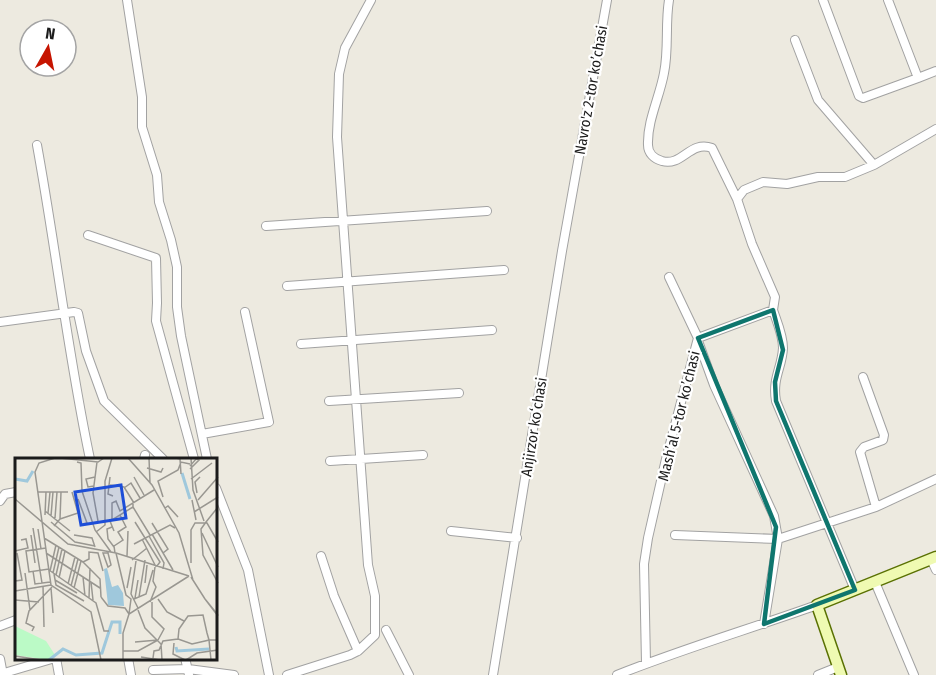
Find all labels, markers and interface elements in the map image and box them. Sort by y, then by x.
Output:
north arrow [18,18,78,78]
text: N [44,24,56,44]
street label: Navro'z 2-tor koʼchasi [571,24,611,156]
street label: Mashʼal 5-tor koʼchasi [654,349,704,483]
street label: Anjirzor koʻchasi [517,376,551,478]
inset map [15,458,218,660]

